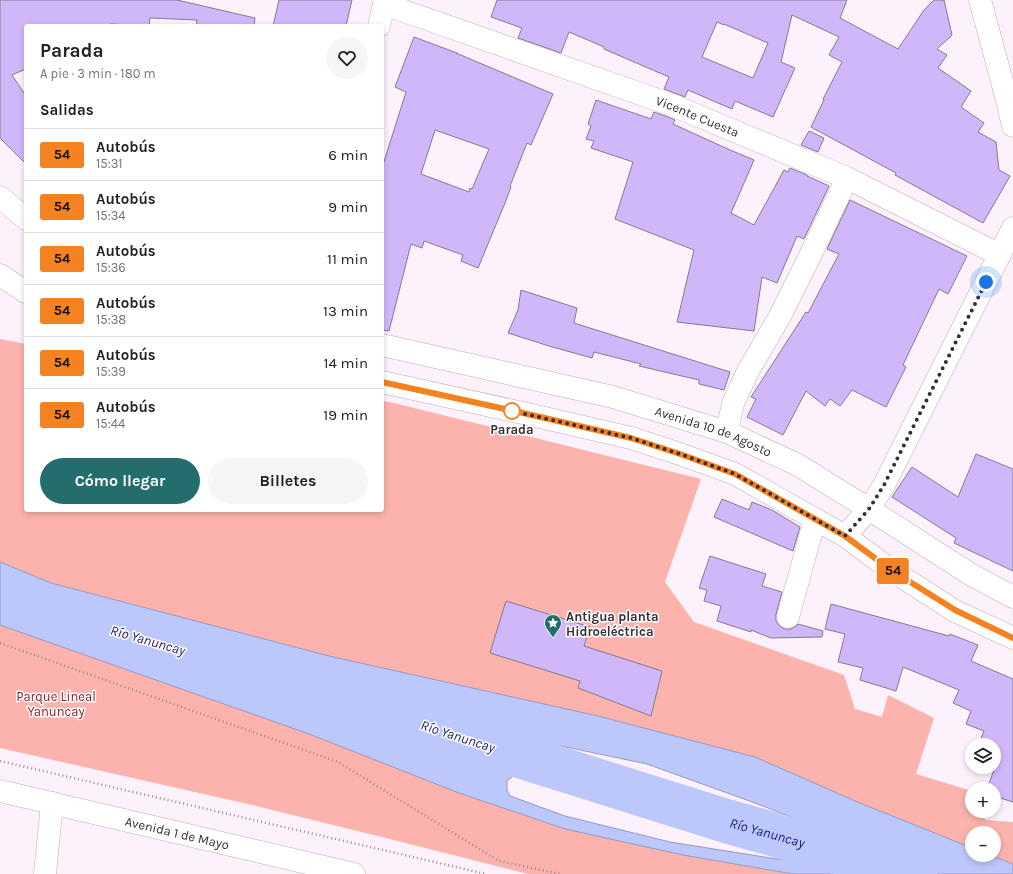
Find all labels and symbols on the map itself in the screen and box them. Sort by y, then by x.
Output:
street label: Vicente Cuesta [654,93,741,140]
your location [976,272,996,292]
marker: Parada [503,402,521,420]
street label: Avenida 10 de Agosto [653,403,774,460]
place label: Parada [490,422,534,437]
line badge: 54 [875,558,911,584]
place label: Antigua planta Hidroeléctrica [566,609,659,639]
place icon: Antigua planta Hidroeléctrica [543,613,563,638]
water label: Río Yanuncay [108,622,188,660]
park label: Parque Lineal Yanuncay [16,689,96,719]
water label: Río Yanuncay [419,716,498,757]
street label: Avenida 1 de Mayo [124,814,231,852]
water label: Río Yanuncay [728,814,807,852]

